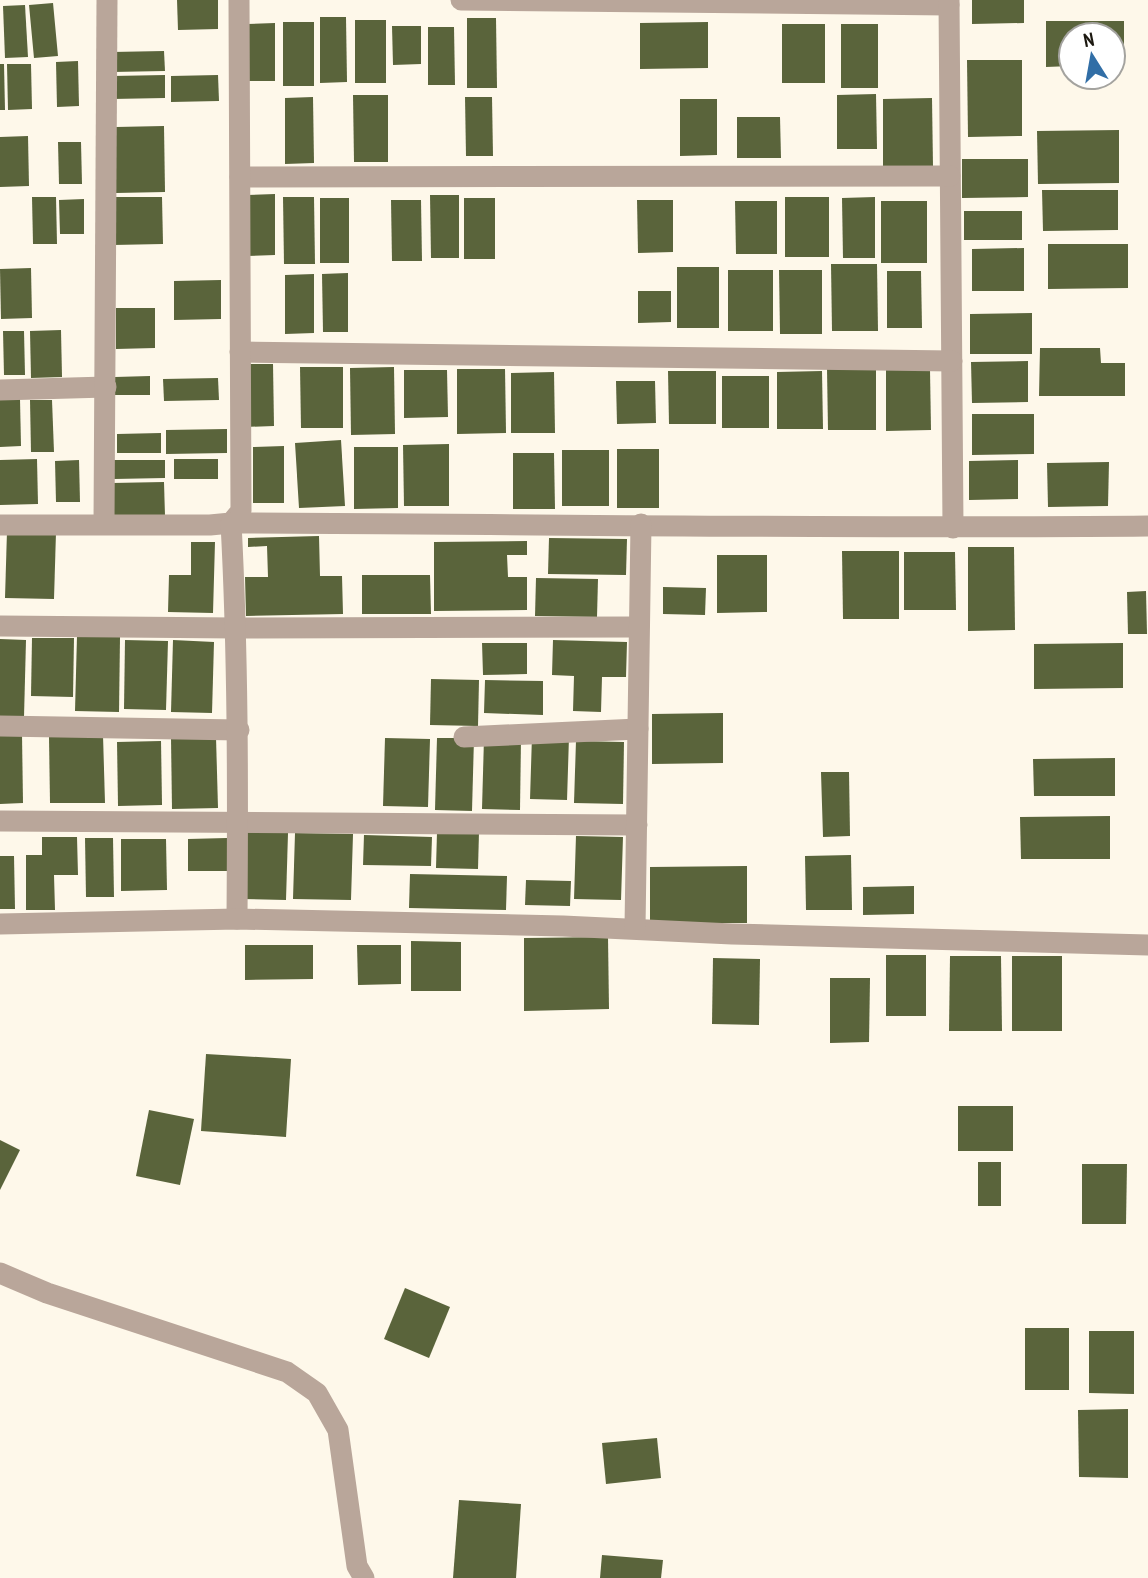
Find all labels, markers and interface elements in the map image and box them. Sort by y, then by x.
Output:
north arrow [1057,21,1127,91]
text: N [1081,27,1096,52]

